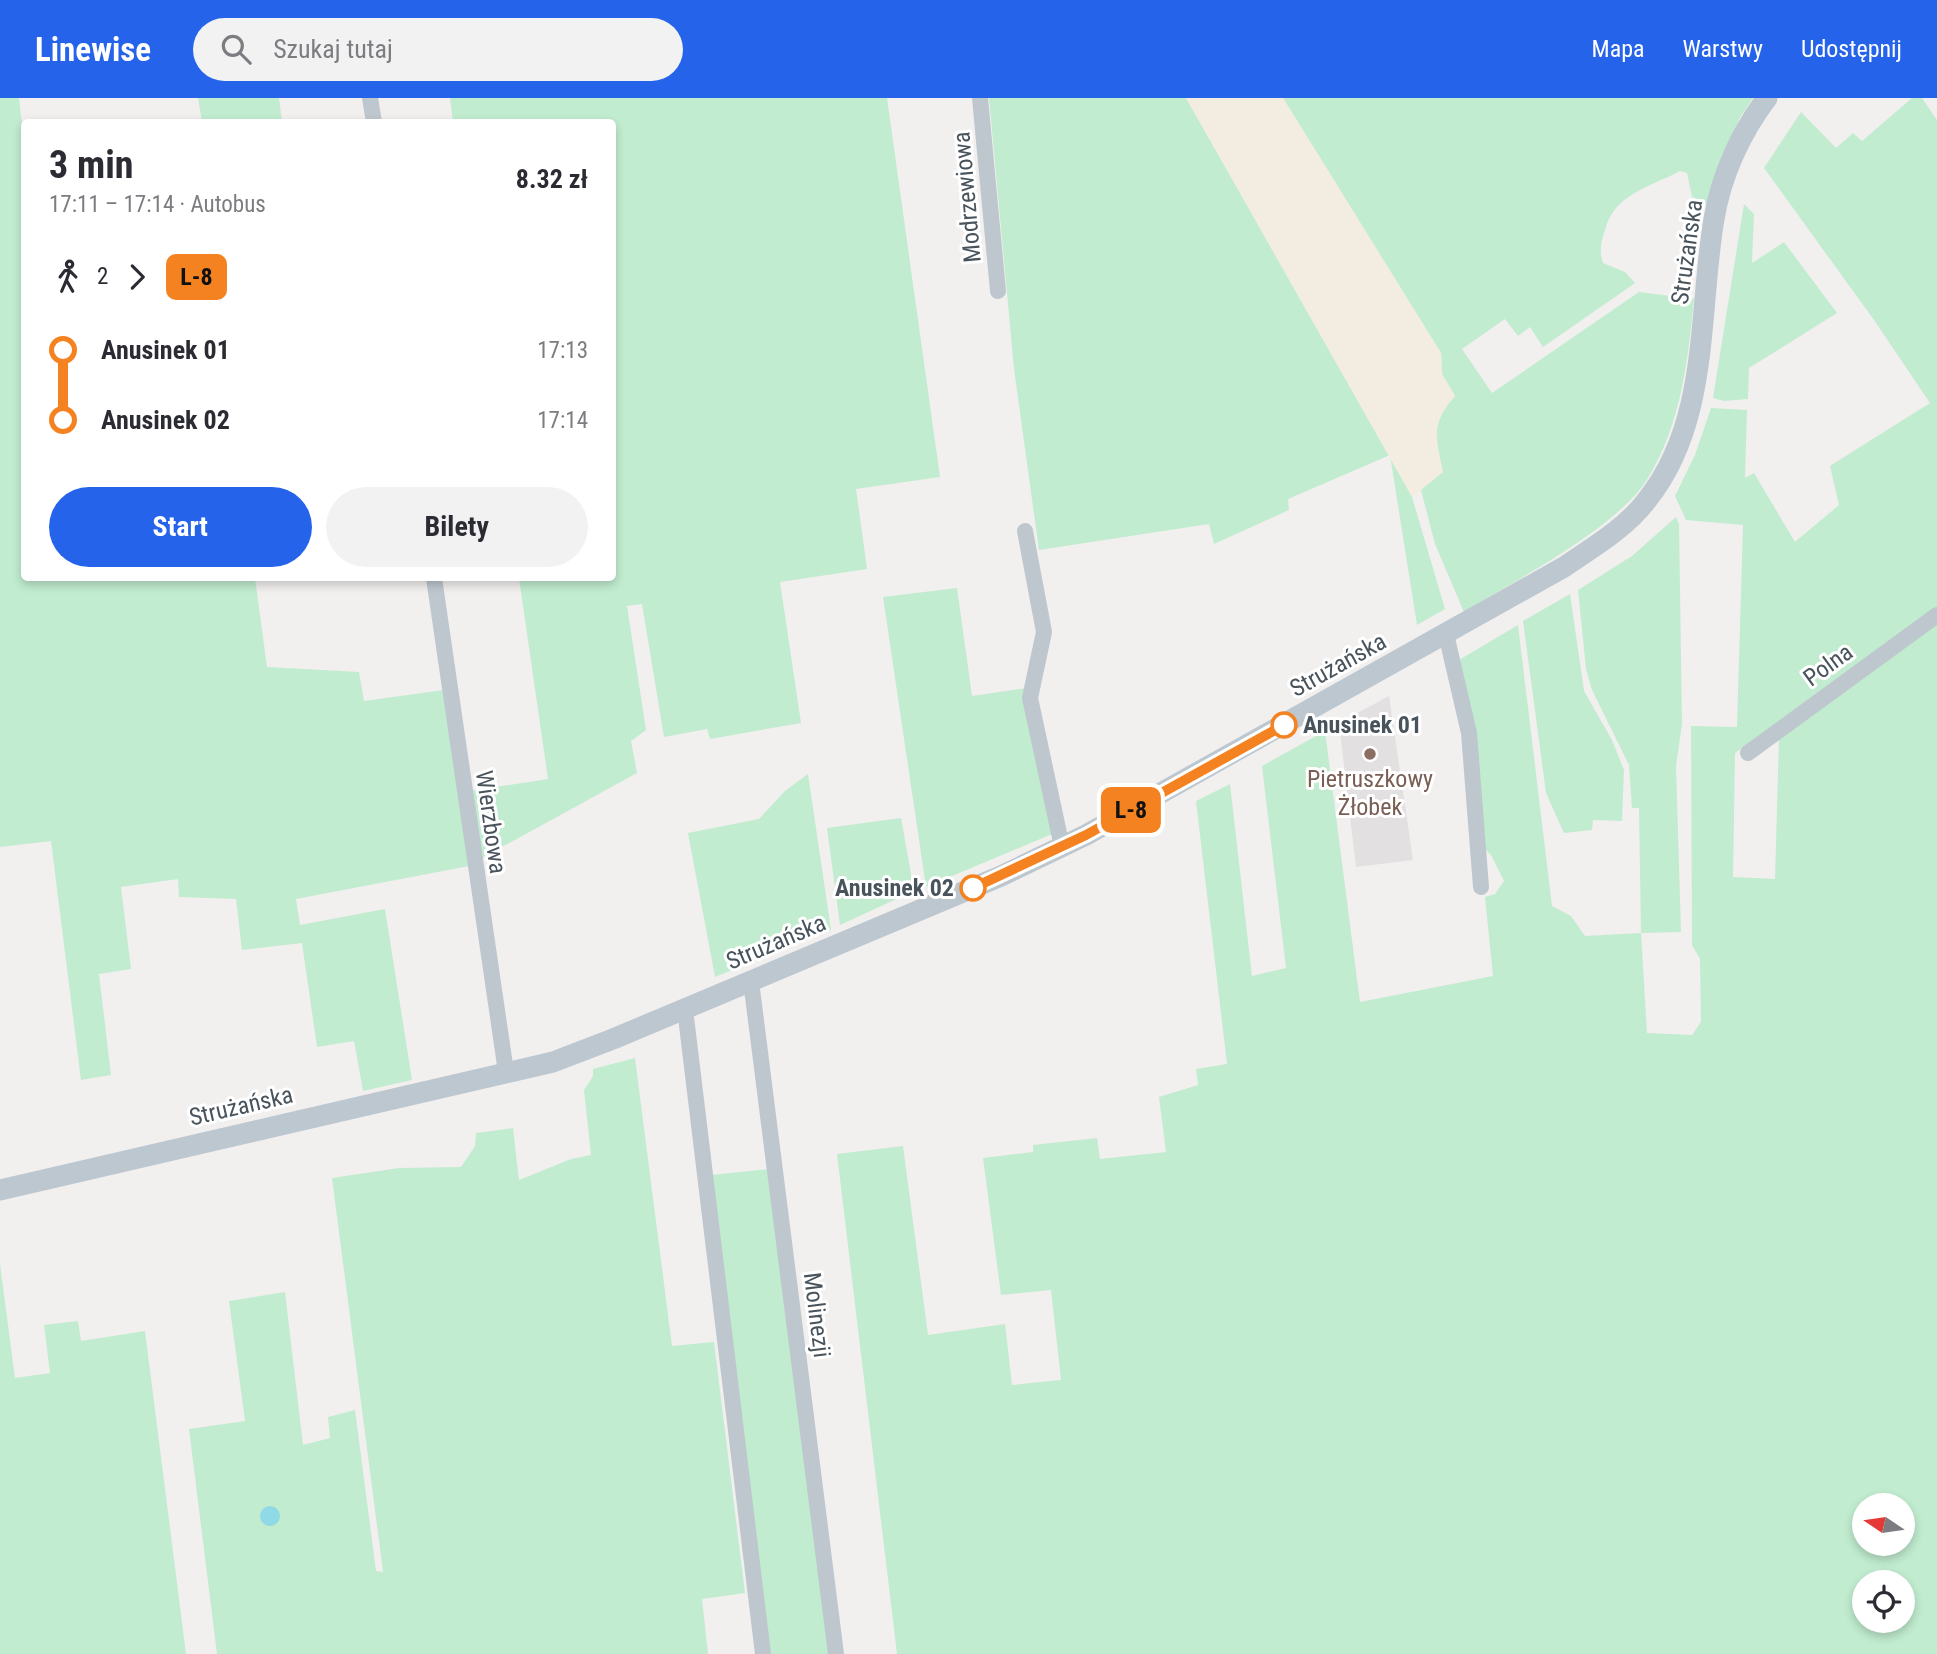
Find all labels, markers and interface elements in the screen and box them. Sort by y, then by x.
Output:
search box [193,18,683,81]
text: Linewise [35,30,151,69]
icon: search [217,30,255,68]
text: Szukaj tutaj [273,34,393,64]
text: Mapa [1592,35,1645,63]
text: Warstwy [1683,35,1763,63]
text: Udostępnij [1801,35,1902,63]
street label: Modrzewiowa [947,130,987,264]
text: 3 min [49,143,133,187]
text: 8.32 zł [516,164,588,194]
text: 17:11 – 17:14 · Autobus [49,191,266,218]
street label: Strużańska [1666,198,1708,306]
icon: walk [49,258,87,296]
icon: forward [118,258,156,296]
text: 2 [97,263,108,290]
text: L-8 [180,263,213,291]
text: Anusinek 01 [101,335,230,365]
text: 17:13 [537,337,588,364]
text: Anusinek 02 [101,405,230,435]
text: 17:14 [537,407,588,434]
button: Start [49,487,312,567]
button: Bilety [326,487,588,567]
street label: Strużańska [1285,627,1391,703]
street label: Polna [1798,638,1858,692]
place label: Anusinek 01 [1303,711,1422,739]
marker: Anusinek 01 [1271,712,1297,738]
marker: Pietruszkowy Żłobek [1362,746,1378,762]
place label: Pietruszkowy Żłobek [1307,765,1433,821]
street label: Wierzbowa [470,769,512,875]
line badge: L-8 [1091,787,1171,833]
text: L-8 [1115,796,1147,824]
place label: Anusinek 02 [835,874,954,902]
marker: Anusinek 02 [960,875,986,901]
street label: Strużańska [722,909,830,975]
street label: Strużańska [187,1081,295,1131]
street label: Molinezji [798,1271,836,1359]
north arrow [1852,1493,1914,1556]
map controls [1852,1493,1915,1633]
button: locate [1852,1570,1915,1633]

